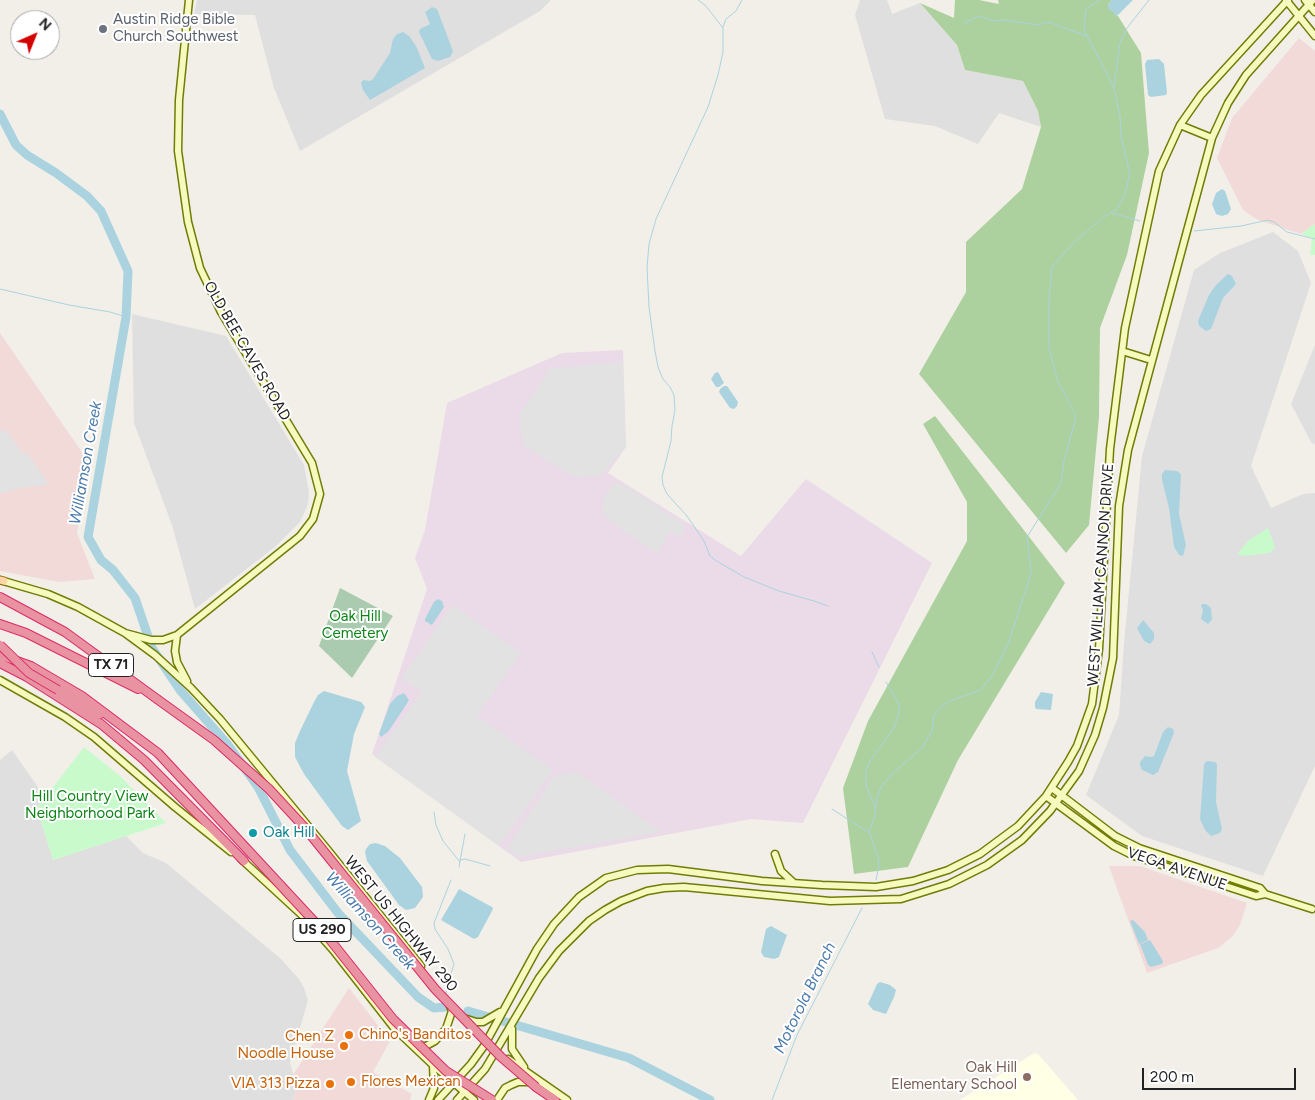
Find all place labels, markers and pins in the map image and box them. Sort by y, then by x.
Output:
place label: Austin Ridge Bible Church Southwest [113,11,238,46]
marker: Austin Ridge Bible Church Southwest [97,23,109,35]
place label: Oak Hill [263,824,315,842]
marker: Oak Hill [247,827,259,839]
place label: Chino's Banditos [359,1026,471,1044]
place label: Chen Z Noodle House [237,1028,334,1063]
marker: Chino's Banditos [343,1029,355,1041]
marker: Chen Z Noodle House [338,1040,350,1052]
place label: Oak Hill Elementary School [891,1059,1017,1094]
marker: Oak Hill Elementary School [1021,1071,1033,1083]
place label: Flores Mexican [361,1073,461,1091]
place label: VIA 313 Pizza [231,1075,320,1093]
marker: Flores Mexican [345,1076,357,1088]
marker: VIA 313 Pizza [324,1078,336,1090]

